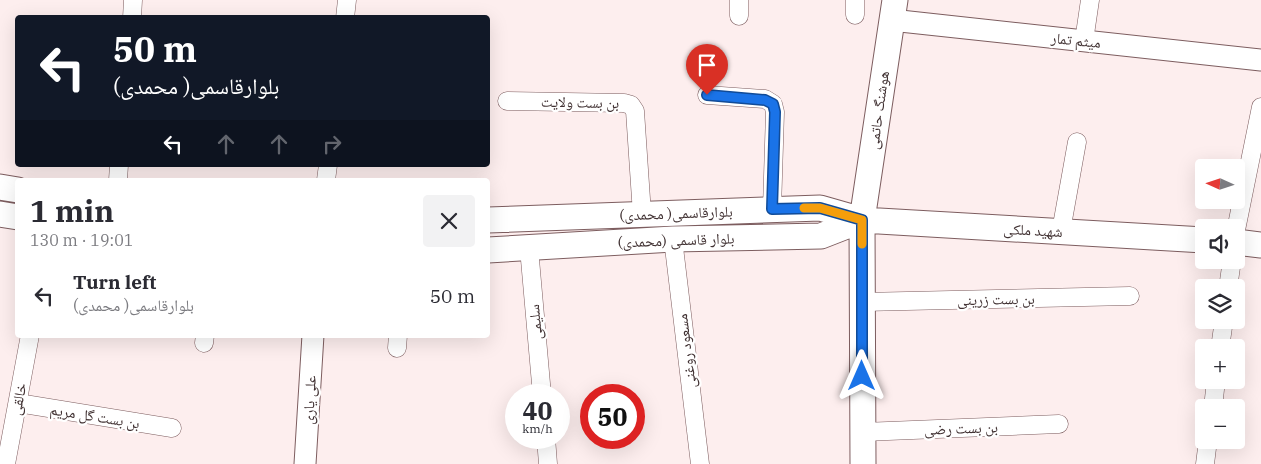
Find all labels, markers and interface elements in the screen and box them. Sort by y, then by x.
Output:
text: 50 m [113,26,197,72]
street label: میثم تمار [1049,28,1102,53]
icon: left [30,35,95,100]
pin [686,44,728,95]
icon: arrive [693,51,721,79]
street label: هوشنگ حاتمی [863,70,894,151]
text: بلوارقاسمی( محمدی) [113,71,279,100]
street label: بن بست ولایت [541,92,619,113]
icon: left [159,130,187,158]
icon: ahead [212,130,240,158]
icon: ahead [265,130,293,158]
icon: right [318,130,346,158]
north arrow [1195,159,1245,209]
map controls [1195,159,1245,449]
text: 1 min [30,191,114,230]
button: close [423,195,475,247]
street label: بلوارقاسمی( محمدی) [619,202,733,225]
street label: شهید ملکی [1003,219,1063,242]
button: sound [1195,219,1245,269]
street label: بلوار قاسمی (محمدی) [617,228,735,253]
text: 130 m · 19:01 [30,230,133,250]
text: Turn left [73,270,156,294]
button: layers [1195,279,1245,329]
icon: left [30,282,58,310]
text: 50 m [430,284,475,308]
street label: بن بست زرینی [957,289,1035,310]
text: بلوارقاسمی( محمدی) [73,295,194,315]
street label: سلیمی [524,303,547,340]
street label: مسعود روغنی [672,312,701,389]
button: + [1195,339,1245,389]
position arrow [835,349,887,401]
street label: علی یاری [298,375,321,425]
street label: خالقی [6,381,32,417]
speed limit sign: 50 [580,384,645,449]
text: 40 [522,394,553,427]
button: − [1195,399,1245,449]
street label: بن بست گل مریم [49,400,141,433]
street label: بن بست رضی [924,417,998,440]
text: km/h [522,421,553,436]

